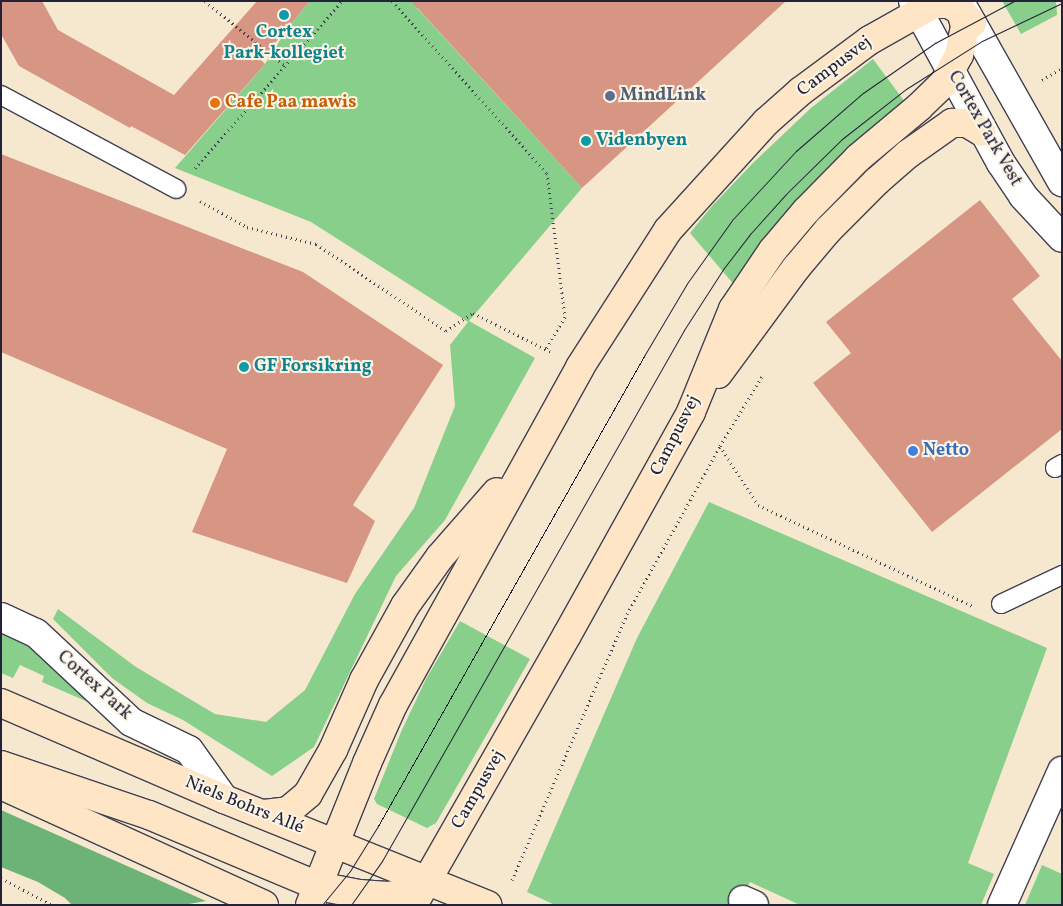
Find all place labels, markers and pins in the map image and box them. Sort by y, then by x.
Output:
marker: Cortex Park-kollegiet [278,9,290,21]
place label: Cortex Park-kollegiet [223,23,345,66]
place label: MindLink [620,85,706,107]
marker: MindLink [604,90,616,102]
place label: Cafe Paa mawis [225,92,357,114]
marker: Cafe Paa mawis [209,97,221,109]
place label: Videnbyen [596,130,687,152]
marker: Videnbyen [580,135,592,147]
place label: GF Forsikring [254,356,372,378]
marker: GF Forsikring [238,361,250,373]
place label: Netto [923,440,969,462]
marker: Netto [907,445,919,457]

